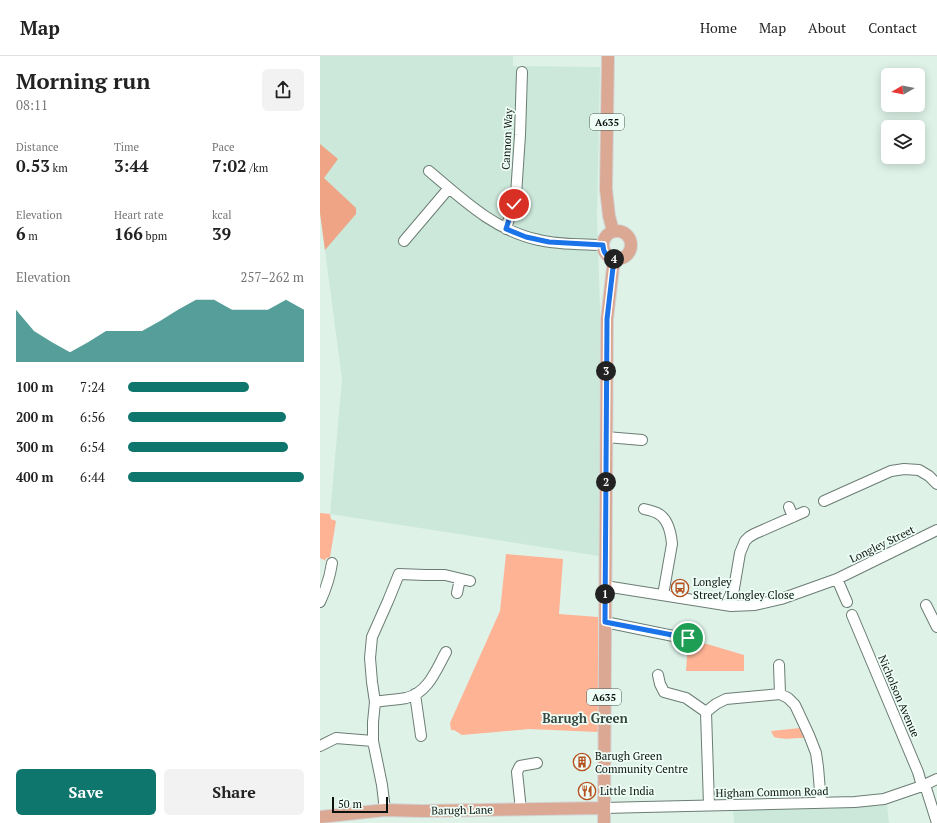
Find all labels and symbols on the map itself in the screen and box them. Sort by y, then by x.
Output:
north arrow [881,68,925,112]
street label: Cannon Way [498,107,516,170]
road number: A635 [590,114,624,130]
pin [497,187,531,221]
pin: 4 [604,249,624,269]
pin: 3 [596,361,616,381]
pin: 2 [596,472,616,492]
street label: Longley Street [847,522,917,566]
place label: Longley Street/Longley Close [693,575,795,602]
bus stop icon: Longley Street/Longley Close [670,578,690,598]
pin: 1 [595,584,615,604]
pin [671,621,705,655]
street label: Nicholson Avenue [875,653,923,740]
road number: A635 [587,689,621,705]
district label: Barugh Green [542,709,628,727]
place label: Barugh Green Community Centre [595,749,689,776]
building icon: Barugh Green Community Centre [572,752,592,772]
restaurant icon: Little India [577,781,597,801]
place label: Little India [600,784,655,798]
street label: Higham Common Road [715,784,829,800]
scale bar [332,795,388,814]
street label: Barugh Lane [431,802,493,818]

